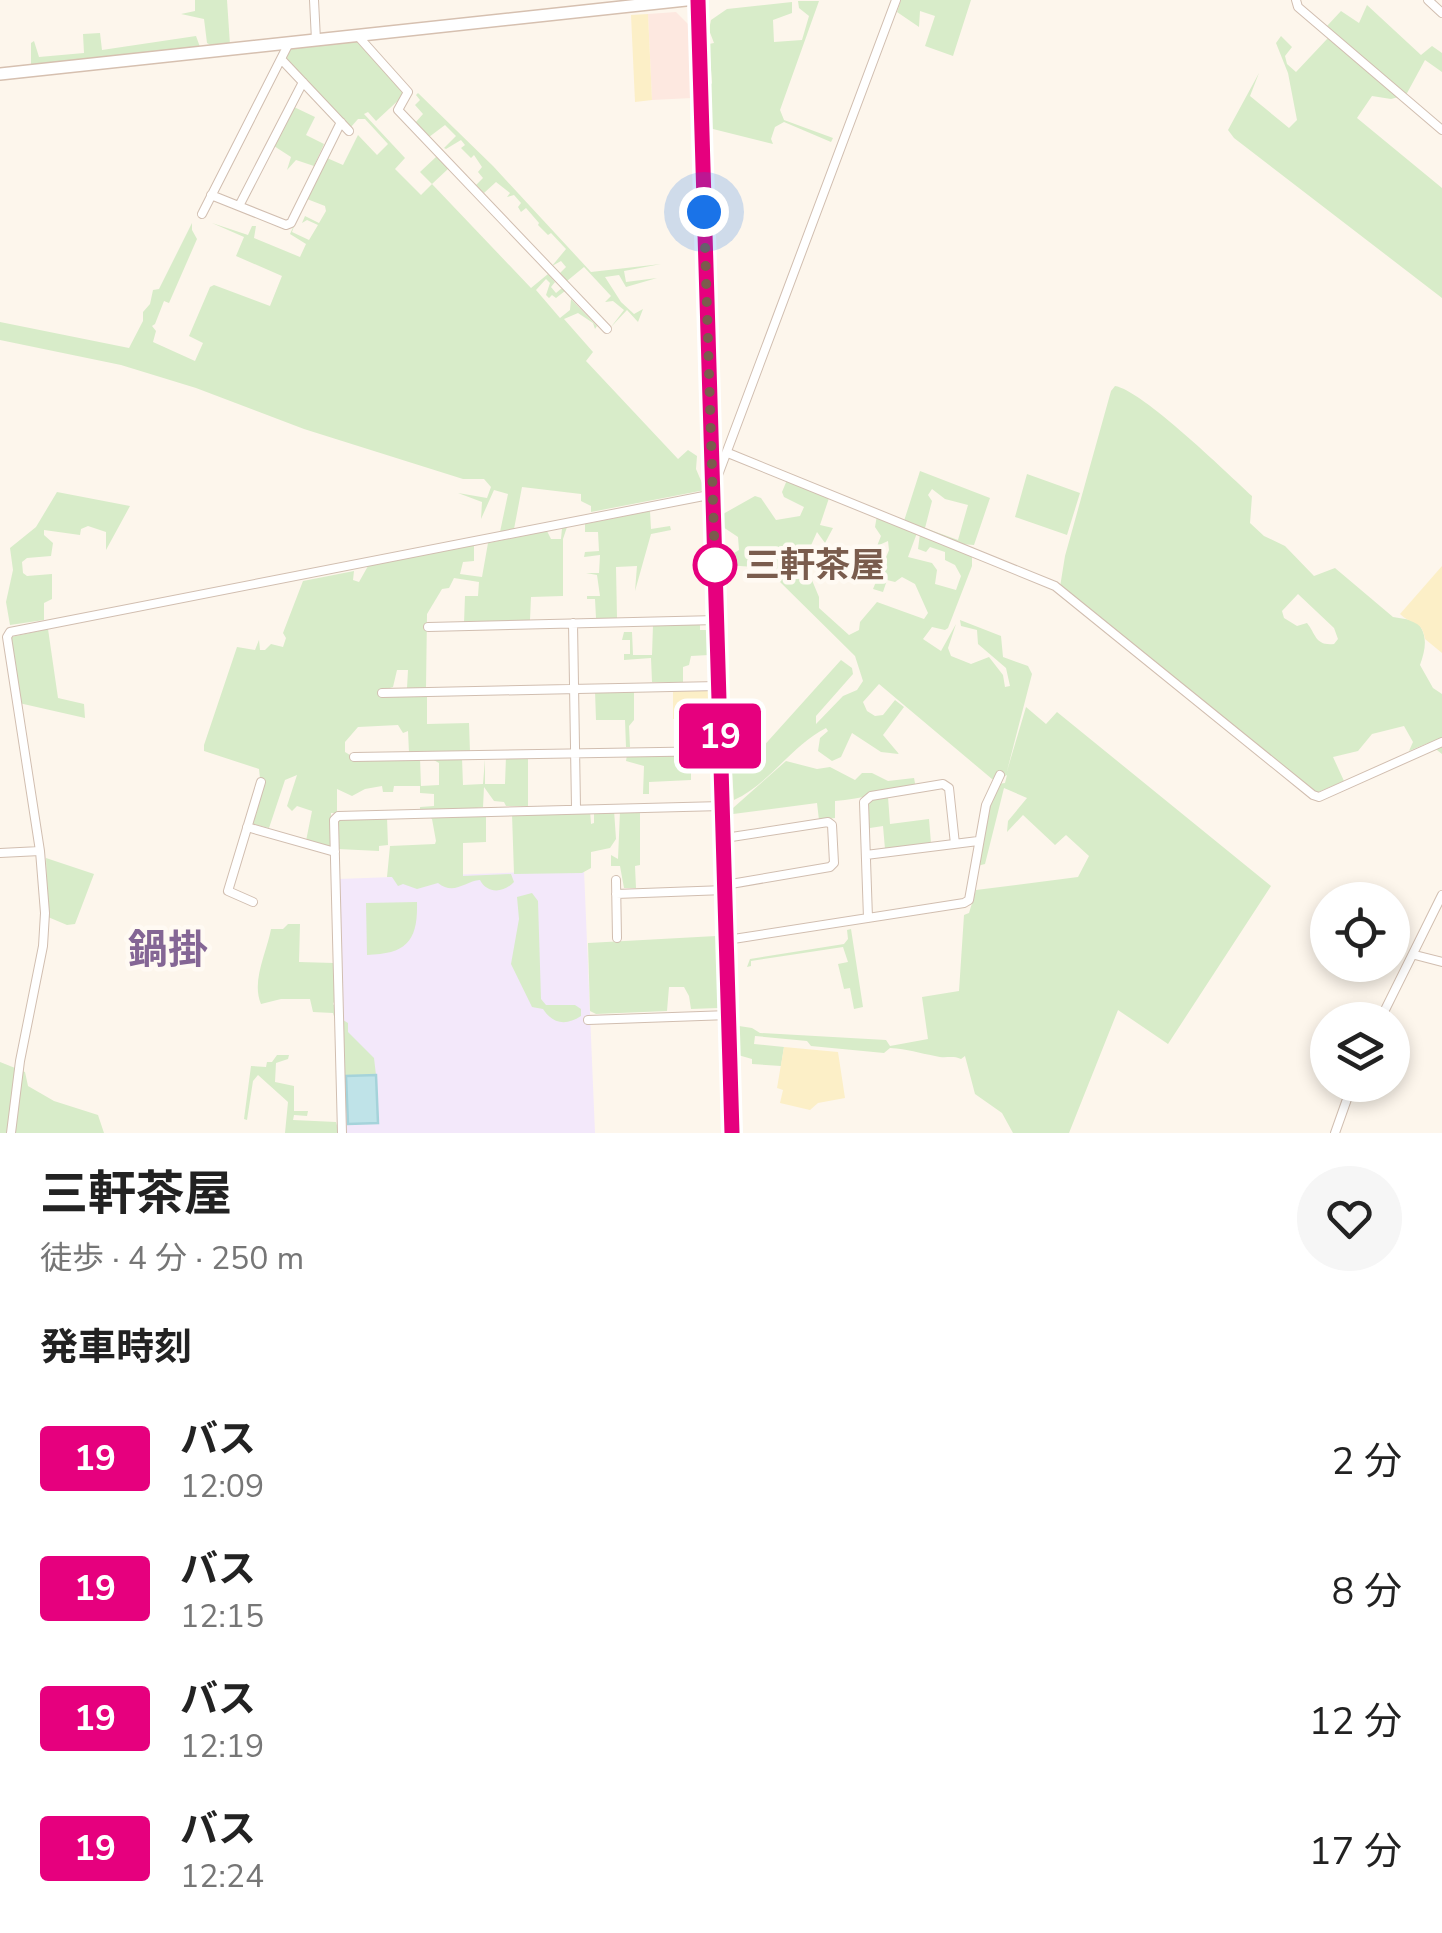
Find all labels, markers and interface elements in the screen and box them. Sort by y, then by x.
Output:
your location [679,187,729,237]
place label: 三軒茶屋 [745,542,885,589]
marker: 三軒茶屋 [694,544,736,586]
line badge: 19 [675,704,765,768]
text: 19 [699,713,741,760]
map controls [1310,882,1410,1102]
button: locate [1310,882,1410,982]
district label: 鍋掛 [128,923,208,977]
button: layers [1310,1002,1410,1102]
text: 三軒茶屋 [40,1161,232,1227]
button: heart [1297,1166,1402,1271]
text: 徒歩 · 4 分 · 250 m [40,1237,304,1280]
text: 発車時刻 [40,1322,192,1373]
text: バス [180,1414,256,1465]
text: 19 [74,1435,116,1482]
text: 2 分 [1331,1436,1402,1487]
text: 12:09 [180,1465,264,1508]
text: バス [180,1544,256,1595]
text: 19 [74,1565,116,1612]
text: 8 分 [1331,1566,1402,1617]
text: 12:15 [180,1595,264,1638]
text: バス [180,1674,256,1725]
text: 19 [74,1695,116,1742]
text: 12 分 [1309,1696,1402,1747]
text: 12:19 [180,1725,264,1768]
text: バス [180,1804,256,1855]
text: 19 [74,1825,116,1872]
text: 17 分 [1309,1826,1402,1877]
text: 12:24 [180,1855,264,1898]

